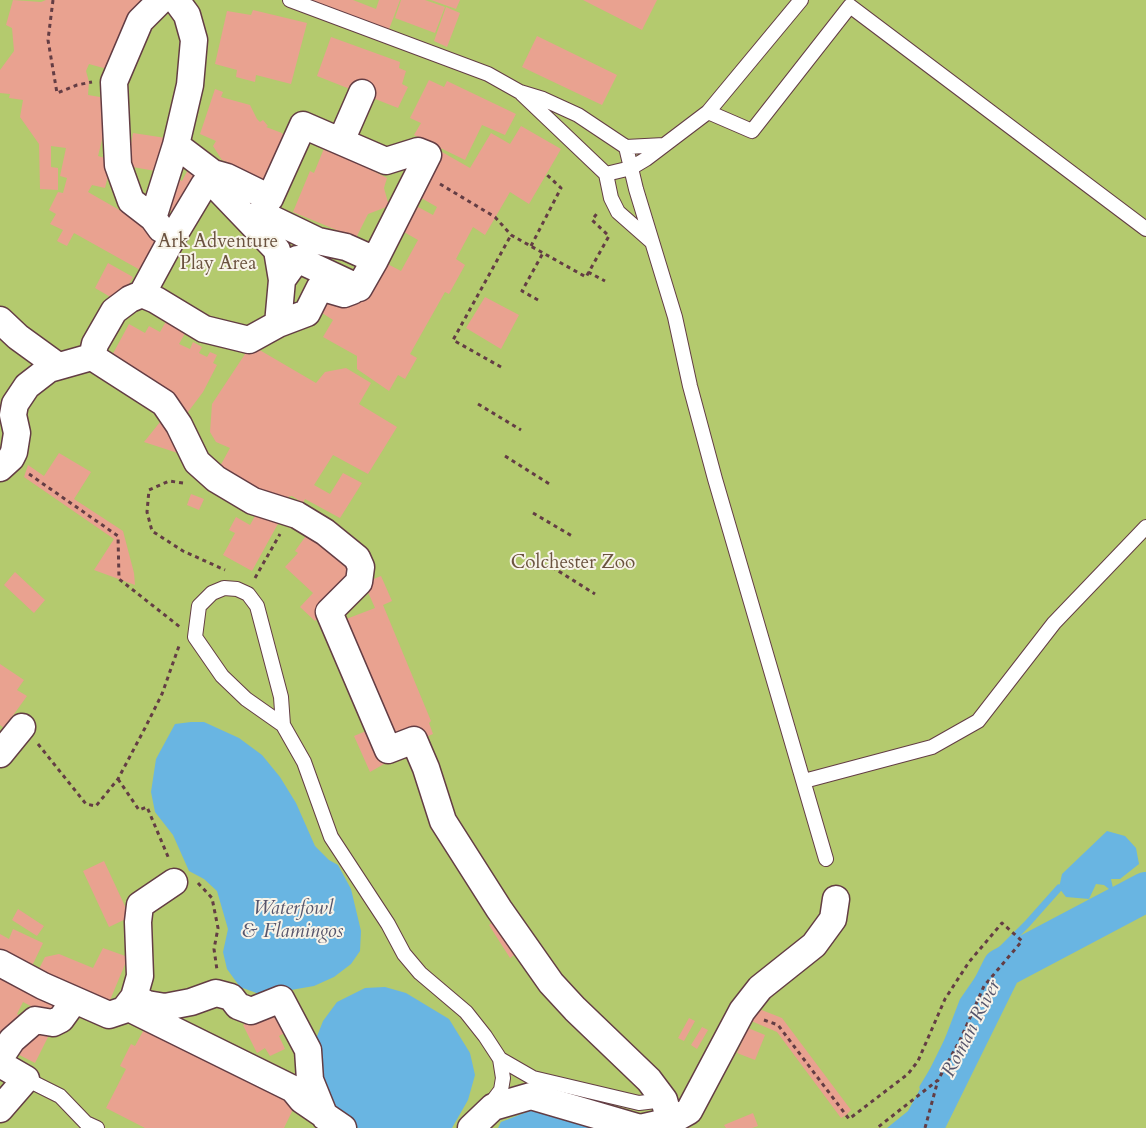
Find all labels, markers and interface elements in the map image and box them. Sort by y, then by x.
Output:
park label: Ark Adventure Play Area [158,232,278,276]
park label: Colchester Zoo [511,553,635,575]
water label: Waterfowl & Flamingos [243,897,343,944]
water label: Roman River [937,976,1007,1082]

